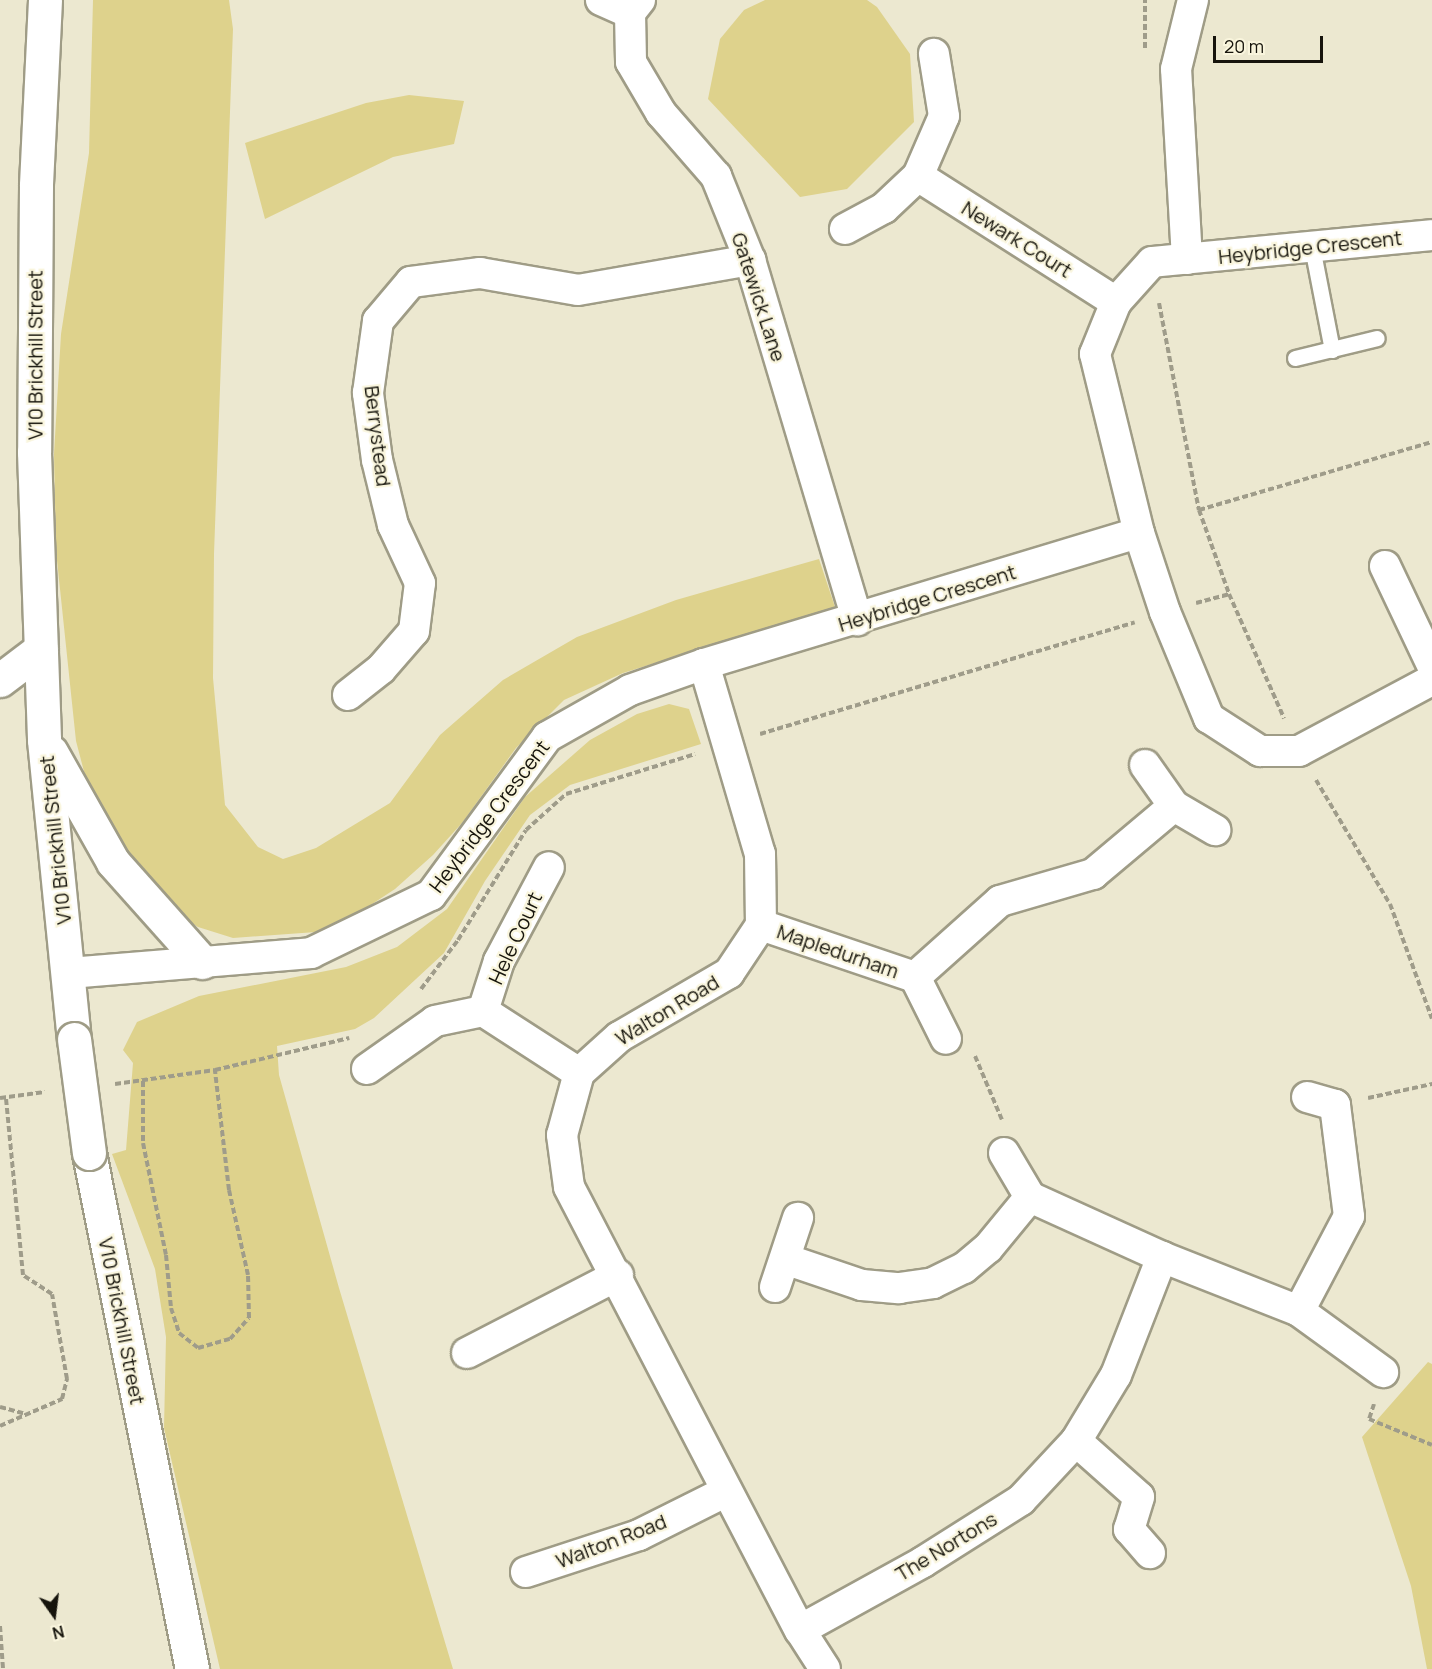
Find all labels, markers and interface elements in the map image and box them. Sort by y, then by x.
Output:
scale bar [1216,24,1326,62]
text: 20 m [1224,34,1264,58]
street label: Newark Court [958,196,1076,282]
street label: Heybridge Crescent [1217,225,1403,269]
street label: Gatewick Lane [727,230,791,364]
street label: V10 Brickhill Street [23,270,47,440]
street label: Berrystead [360,384,396,488]
street label: Heybridge Crescent [835,560,1019,636]
street label: Heybridge Crescent [424,735,554,897]
street label: V10 Brickhill Street [34,754,76,926]
street label: Hele Court [483,888,547,988]
street label: Mapledurham [774,919,902,983]
street label: Walton Road [611,970,723,1050]
street label: V10 Brickhill Street [94,1235,150,1407]
street label: The Nortons [891,1506,1001,1586]
street label: Walton Road [552,1509,670,1573]
north arrow [24,1585,84,1645]
text: N [50,1620,67,1645]

